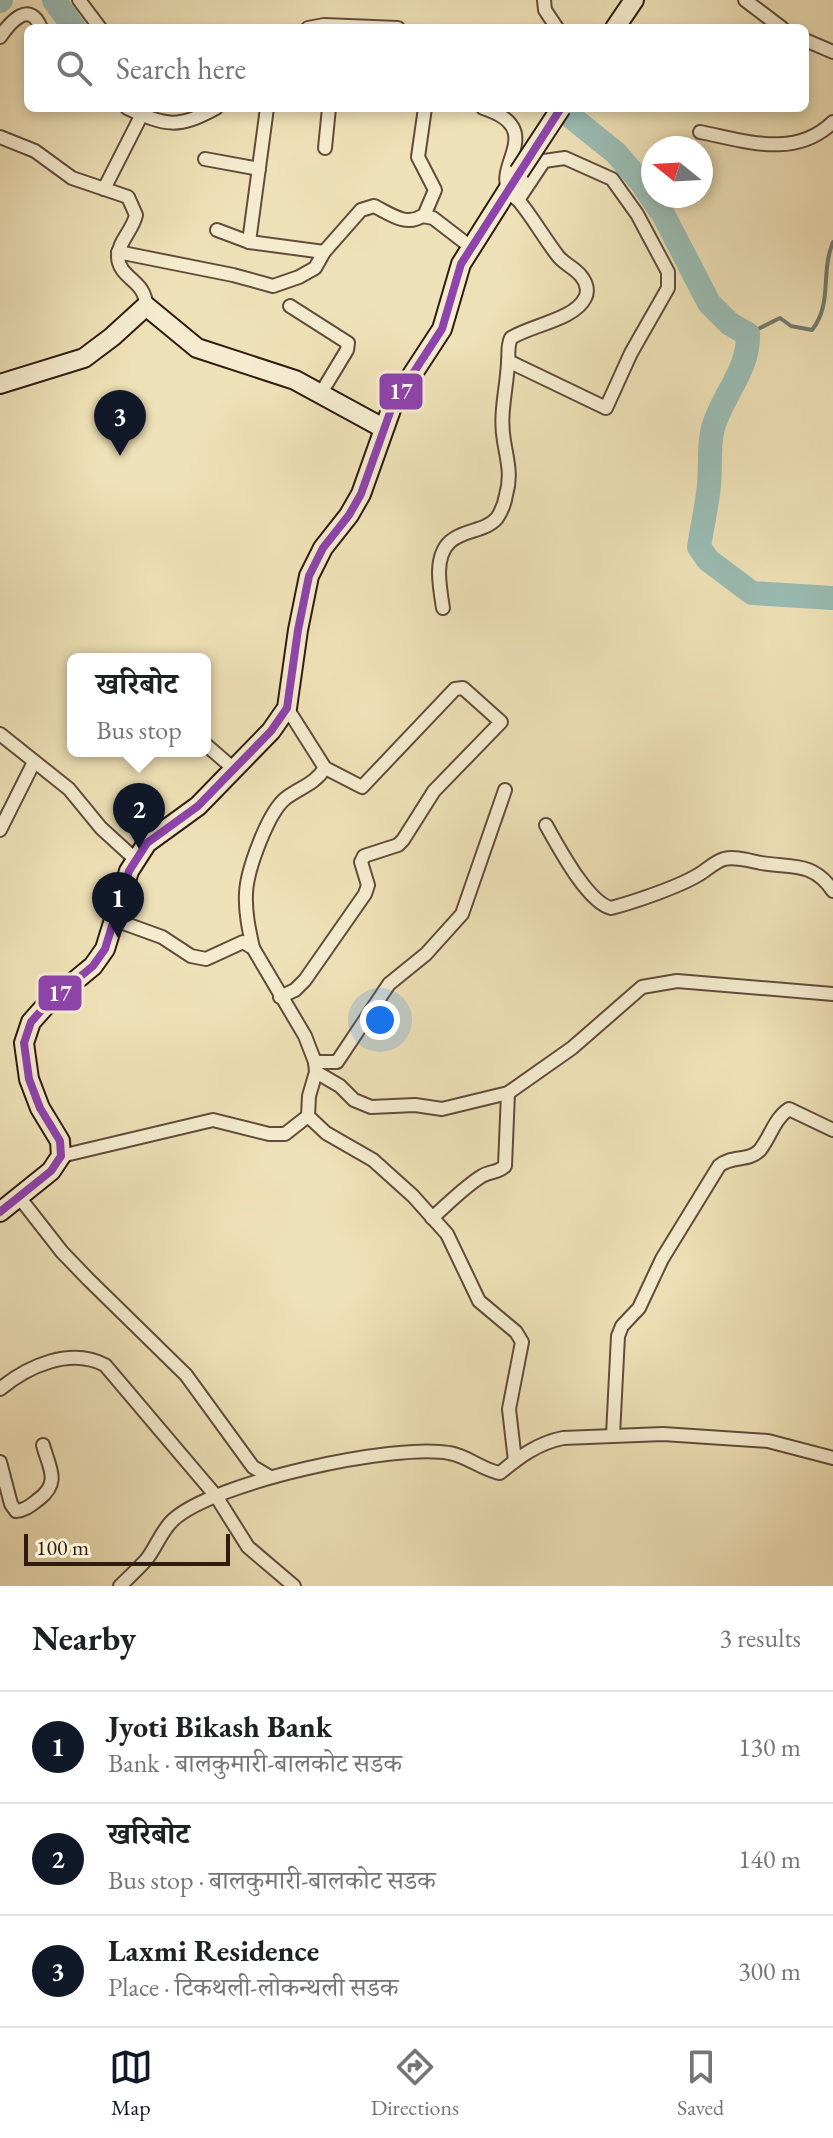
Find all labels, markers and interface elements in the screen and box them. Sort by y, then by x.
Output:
search box [24,24,809,112]
icon: search [52,46,96,90]
text: Search here [116,49,246,88]
north arrow [641,136,713,208]
line badge: 17 [378,372,424,411]
text: 17 [389,377,413,406]
pin: 3 [94,390,146,456]
popup [67,653,211,757]
text: खरिबोट [96,664,178,703]
text: Bus stop [96,713,182,747]
pin: 2 [113,783,165,849]
pin: 1 [92,872,144,938]
line badge: 17 [37,974,83,1012]
text: 17 [48,979,72,1008]
your location [360,1000,400,1040]
scale bar [24,1530,230,1566]
text: 100 m [36,1533,89,1562]
text: Nearby [32,1616,136,1660]
text: 3 results [720,1621,801,1655]
text: Jyoti Bikash Bank [108,1707,332,1746]
text: 1 [51,1730,65,1764]
text: 130 m [738,1730,801,1764]
text: Bank · बालकुमारी-बालकोट सडक [108,1746,402,1780]
text: खरिबोट [108,1814,190,1853]
text: 2 [51,1842,65,1876]
text: 140 m [738,1842,801,1876]
text: Bus stop · बालकुमारी-बालकोट सडक [108,1863,436,1897]
text: Laxmi Residence [108,1931,319,1970]
text: 3 [51,1954,65,1988]
text: 300 m [738,1954,801,1988]
text: Place · टिकथली-लोकन्थली सडक [108,1970,399,2004]
tab: Map [109,2045,153,2122]
tab: Directions [371,2045,459,2122]
tab: Saved [677,2045,724,2122]

